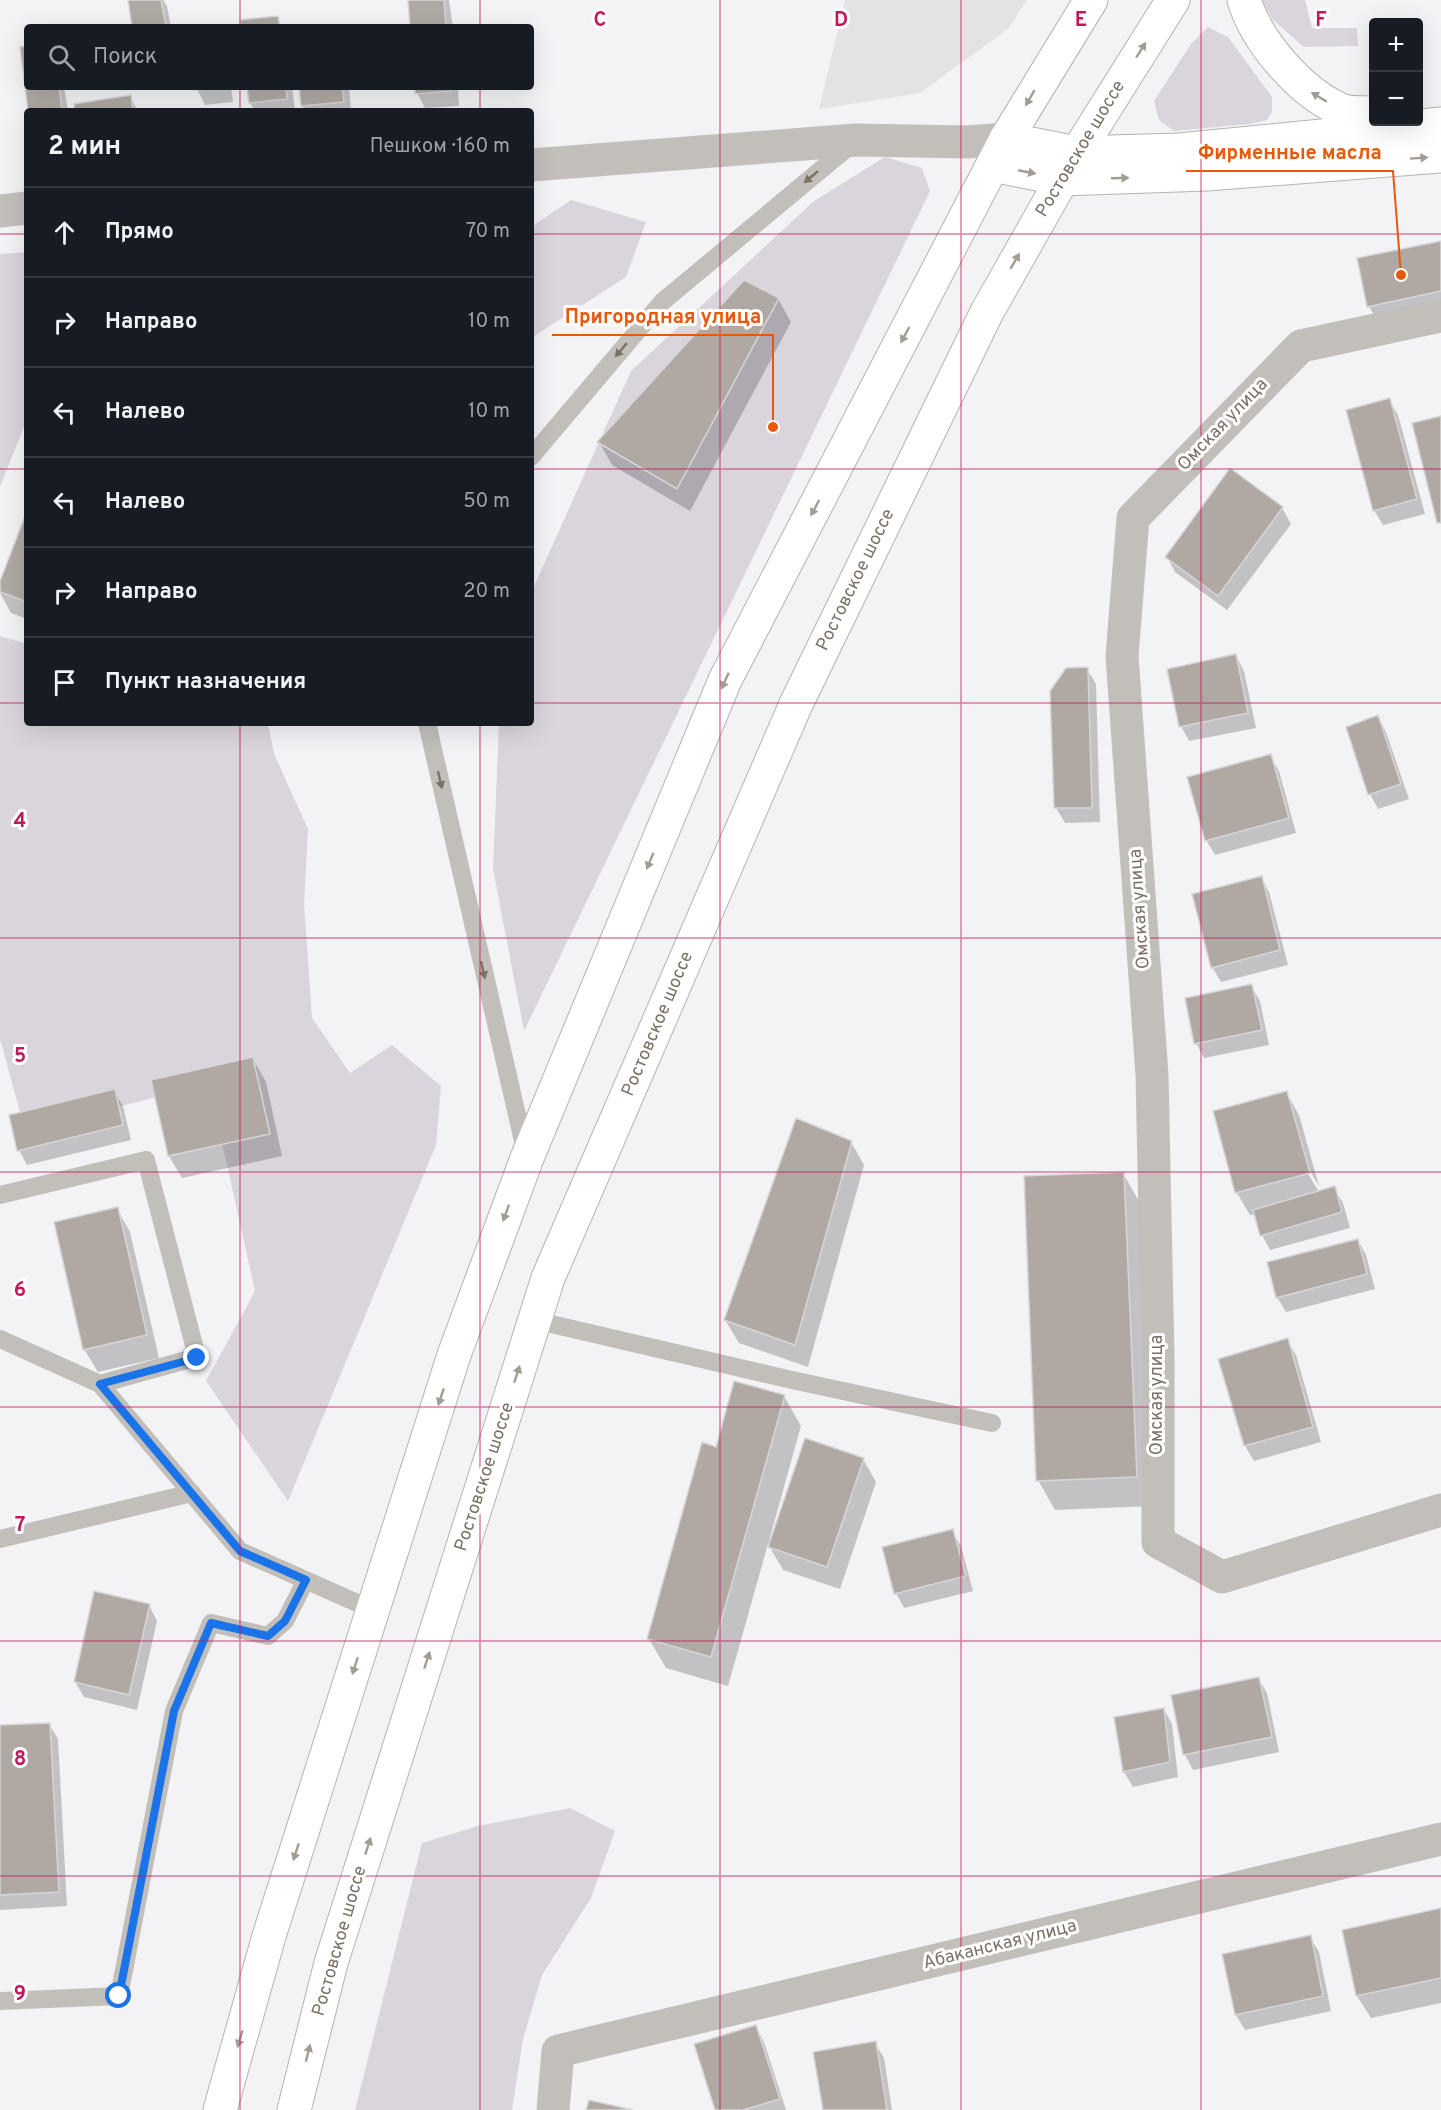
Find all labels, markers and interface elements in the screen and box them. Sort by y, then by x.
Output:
text: C [594,8,606,34]
text: D [834,8,848,34]
text: E [1075,8,1087,34]
text: F [1315,8,1327,34]
map controls [1369,18,1423,126]
button: + [1369,18,1423,72]
search box [24,24,534,90]
icon: search [45,41,78,74]
one-way arrow [1136,41,1147,58]
text: Поиск [93,44,157,71]
button: − [1369,72,1423,126]
street label: Ростовское шоссе [1031,77,1131,221]
one-way arrow [1025,90,1036,106]
one-way arrow [1311,91,1327,102]
text: 2 мин [48,131,121,164]
callout: Фирменные масла [1186,133,1393,171]
text: Пешком · 160 m [370,134,510,160]
text: Фирменные масла [1198,141,1382,167]
one-way arrow [1410,153,1429,163]
one-way arrow [1018,168,1037,177]
one-way arrow [804,170,819,183]
one-way arrow [1111,173,1130,183]
icon: ahead [48,216,81,249]
text: Прямо [105,219,174,246]
text: 70 m [466,219,510,245]
one-way arrow [1010,253,1021,269]
callout: Пригородная улица [552,297,773,335]
text: Пригородная улица [565,305,761,331]
icon: right [48,306,81,339]
text: Направо [105,309,197,336]
text: 10 m [468,309,510,335]
one-way arrow [900,327,910,344]
one-way arrow [615,342,628,357]
street label: Омская улица [1173,374,1273,476]
icon: left [48,396,81,429]
text: Налево [105,399,185,426]
text: 10 m [468,399,510,425]
icon: left [48,486,81,519]
text: Налево [105,489,185,516]
text: 50 m [463,489,510,515]
one-way arrow [810,500,820,517]
street label: Ростовское шоссе [812,505,900,655]
icon: right [48,576,81,609]
text: Направо [105,579,197,606]
text: 20 m [463,579,510,605]
icon: arrive [48,666,81,699]
text: Пункт назначения [105,669,306,696]
one-way arrow [720,673,730,691]
one-way arrow [435,771,445,789]
text: 4 [14,809,26,835]
street label: Омская улица [1124,848,1156,970]
one-way arrow [645,853,655,871]
street label: Ростовское шоссе [617,948,699,1100]
one-way arrow [479,961,489,979]
text: 5 [14,1044,26,1070]
one-way arrow [501,1204,511,1222]
text: 6 [14,1278,26,1304]
street label: Омская улица [1146,1335,1169,1455]
route end [183,1344,209,1370]
one-way arrow [513,1365,523,1383]
one-way arrow [436,1388,445,1406]
street label: Ростовское шоссе [450,1400,520,1554]
text: 7 [15,1513,25,1539]
one-way arrow [423,1651,432,1669]
one-way arrow [350,1657,360,1675]
text: 8 [14,1747,26,1773]
one-way arrow [364,1837,373,1855]
one-way arrow [291,1843,300,1861]
street label: Ростовское шоссе [308,1863,372,2019]
street label: Абаканская улица [921,1915,1079,1975]
text: 9 [14,1982,26,2008]
route start [105,1982,131,2008]
one-way arrow [235,2029,245,2048]
one-way arrow [304,2044,314,2062]

